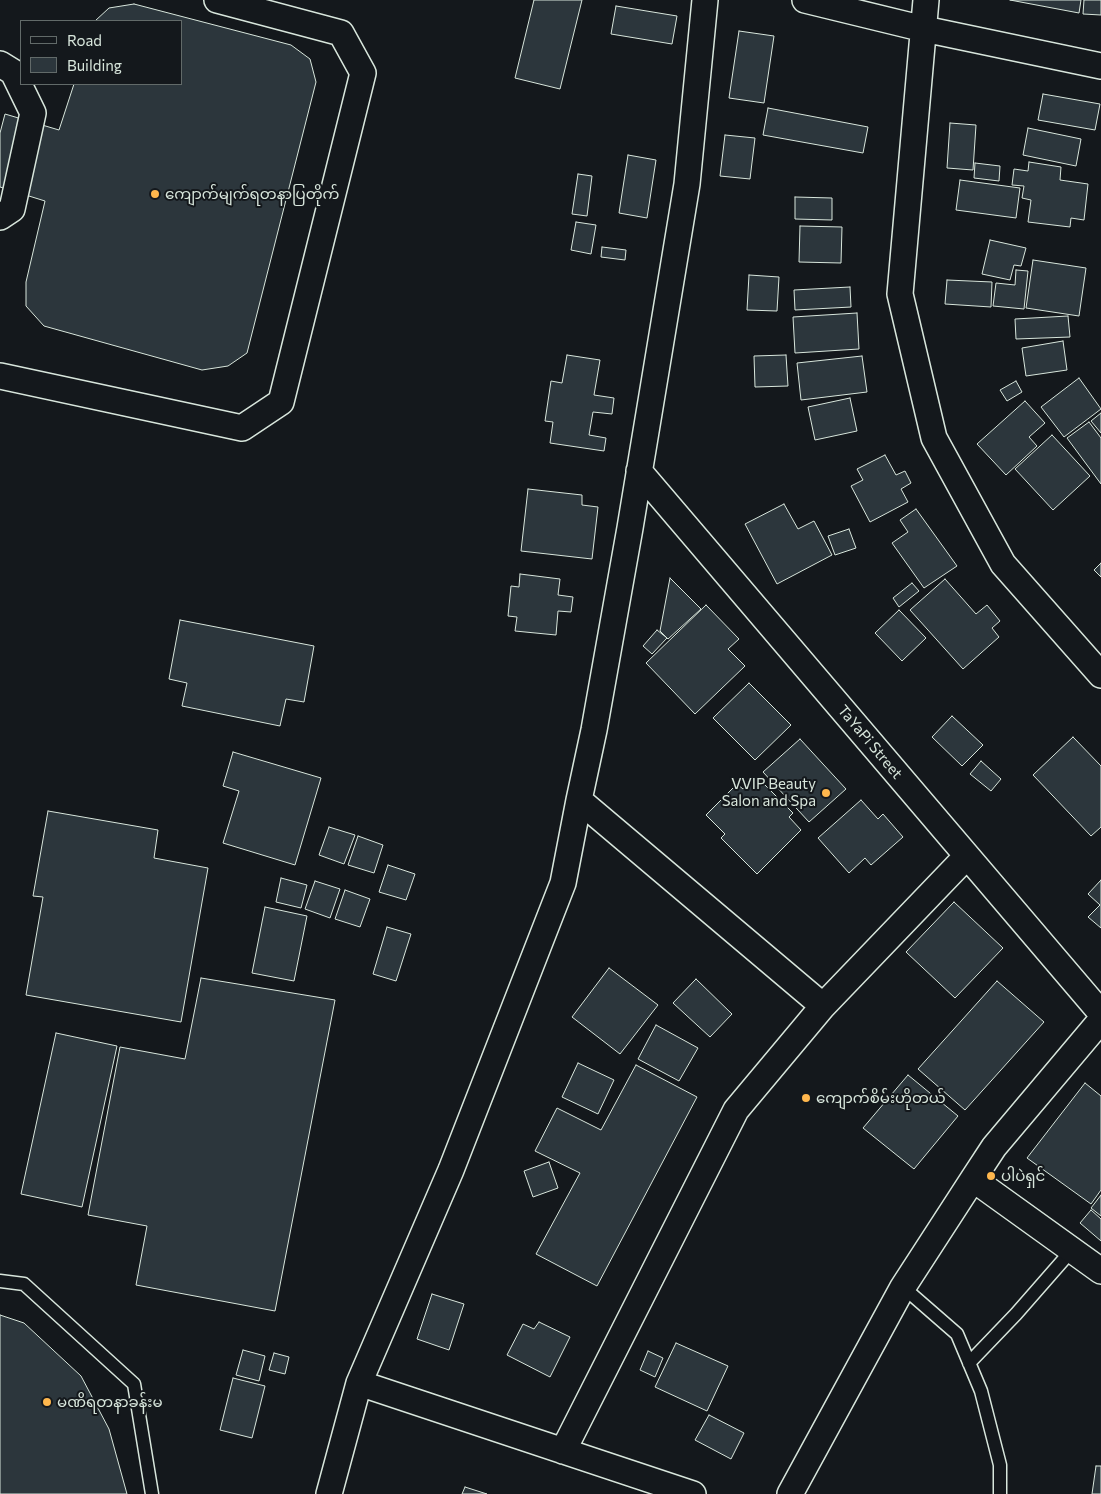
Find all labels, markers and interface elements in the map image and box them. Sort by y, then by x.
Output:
legend [20,20,182,85]
text: Road [67,31,102,49]
text: Building [67,56,122,74]
place label: ကျောက်မျက်ရတနာပြတိုက် [165,185,339,203]
marker: ကျောက်မျက်ရတနာပြတိုက် [149,188,161,200]
street label: TaYaPi Street [834,701,906,783]
place label: VVIP Beauty Salon and Spa [722,775,816,810]
marker: VVIP Beauty Salon and Spa [820,787,832,799]
place label: ကျောက်စိမ်းဟိုတယ် [816,1089,946,1107]
marker: ကျောက်စိမ်းဟိုတယ် [800,1092,812,1104]
place label: ပါပဲရှင် [1001,1167,1045,1185]
marker: ပါပဲရှင် [985,1170,997,1182]
place label: မဏိရတနာခန်းမ [57,1393,163,1411]
marker: မဏိရတနာခန်းမ [41,1396,53,1408]

